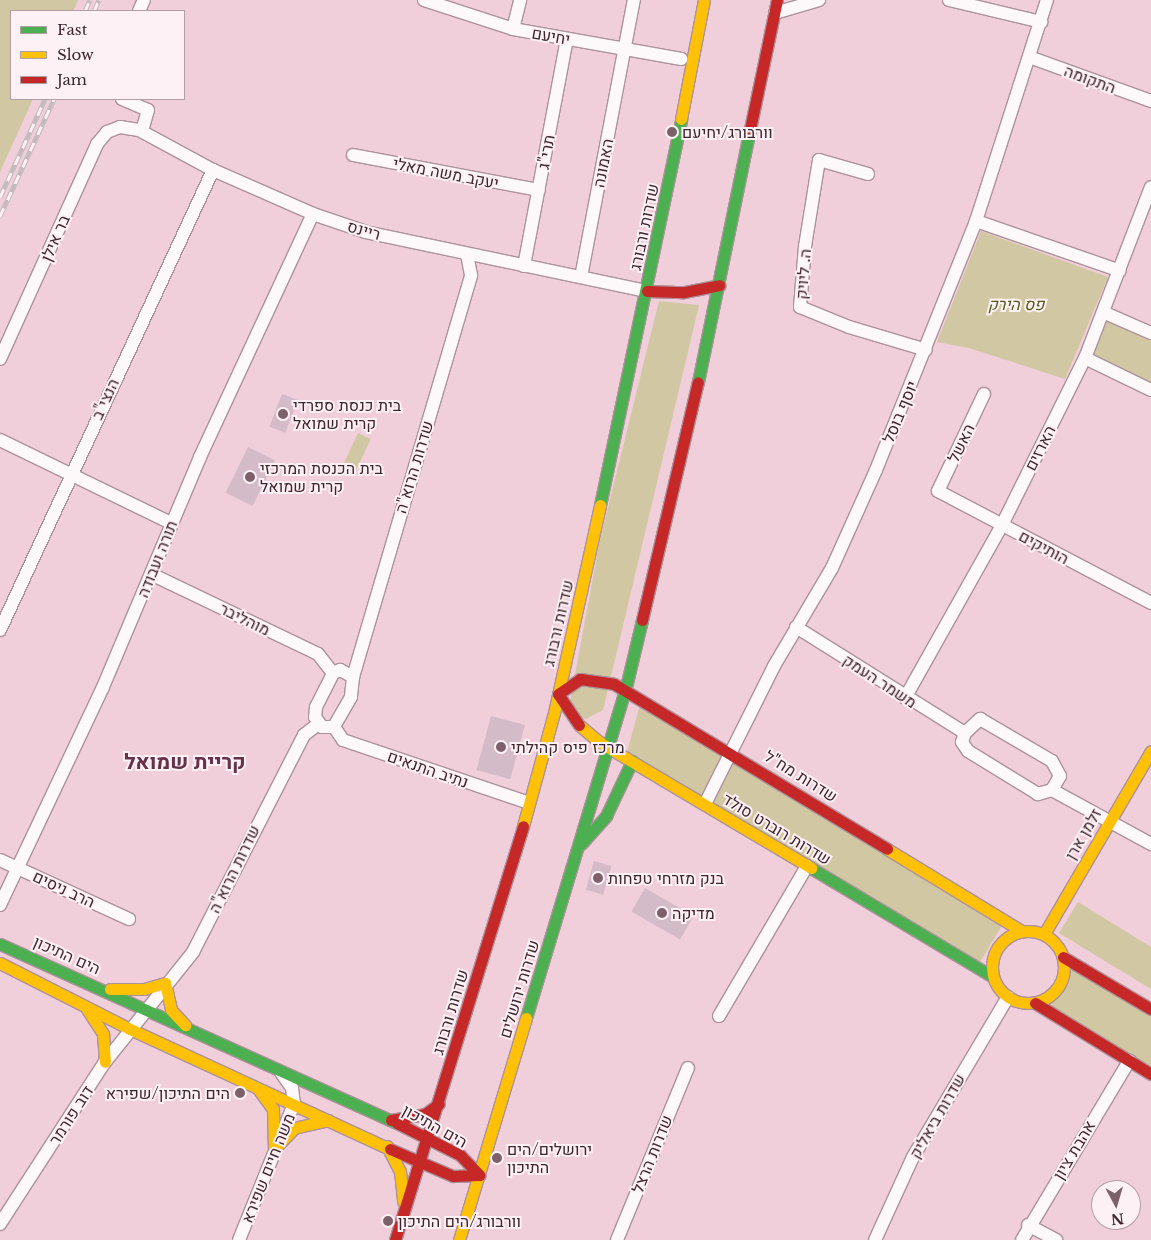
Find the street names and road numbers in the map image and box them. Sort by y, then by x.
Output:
street label: יחיעם [530,23,572,49]
street label: התקומה [1062,61,1118,97]
street label: תרי"ג [533,133,559,171]
street label: האמונה [589,137,617,189]
street label: יעקב משה מאלי [391,153,501,193]
street label: שדרות ורבורג [625,182,663,272]
street label: בר אילן [36,212,74,264]
street label: ריינס [345,216,383,244]
street label: ה. ליויק [791,248,815,300]
street label: הנצי"ב [87,375,123,423]
street label: יוסף בוסל [878,378,922,446]
street label: שדרות הרוא"ה [391,418,437,516]
street label: האשל [943,421,979,465]
street label: הארזים [1021,422,1059,474]
street label: תורה ועבודה [133,518,181,600]
street label: הותיקים [1016,526,1072,568]
street label: שדרות ורבורג [539,578,577,668]
street label: מוהליבר [217,599,273,639]
street label: משמר העמק [839,650,921,712]
street label: נתיב התנאים [385,746,471,792]
street label: שדרות מח"ל [761,746,841,806]
street label: שדרות רוברט סולד [719,789,835,869]
street label: זלמן ארן [1061,805,1105,863]
street label: שדרות הרוא"ה [204,822,264,916]
street label: הרב ניסים [30,866,98,912]
street label: הים התיכון [31,932,103,978]
street label: שדרות ירושלים [495,938,543,1040]
street label: שדרות ורבורג [428,967,472,1057]
street label: שדרות ביאליק [905,1070,969,1162]
street label: דוב פורמר [45,1082,97,1148]
street label: הים התיכון [399,1100,471,1152]
street label: משה חיים שפירא [237,1110,299,1226]
street label: שדרות הרצל [628,1112,676,1196]
street label: אהבת ציון [1049,1117,1099,1183]

